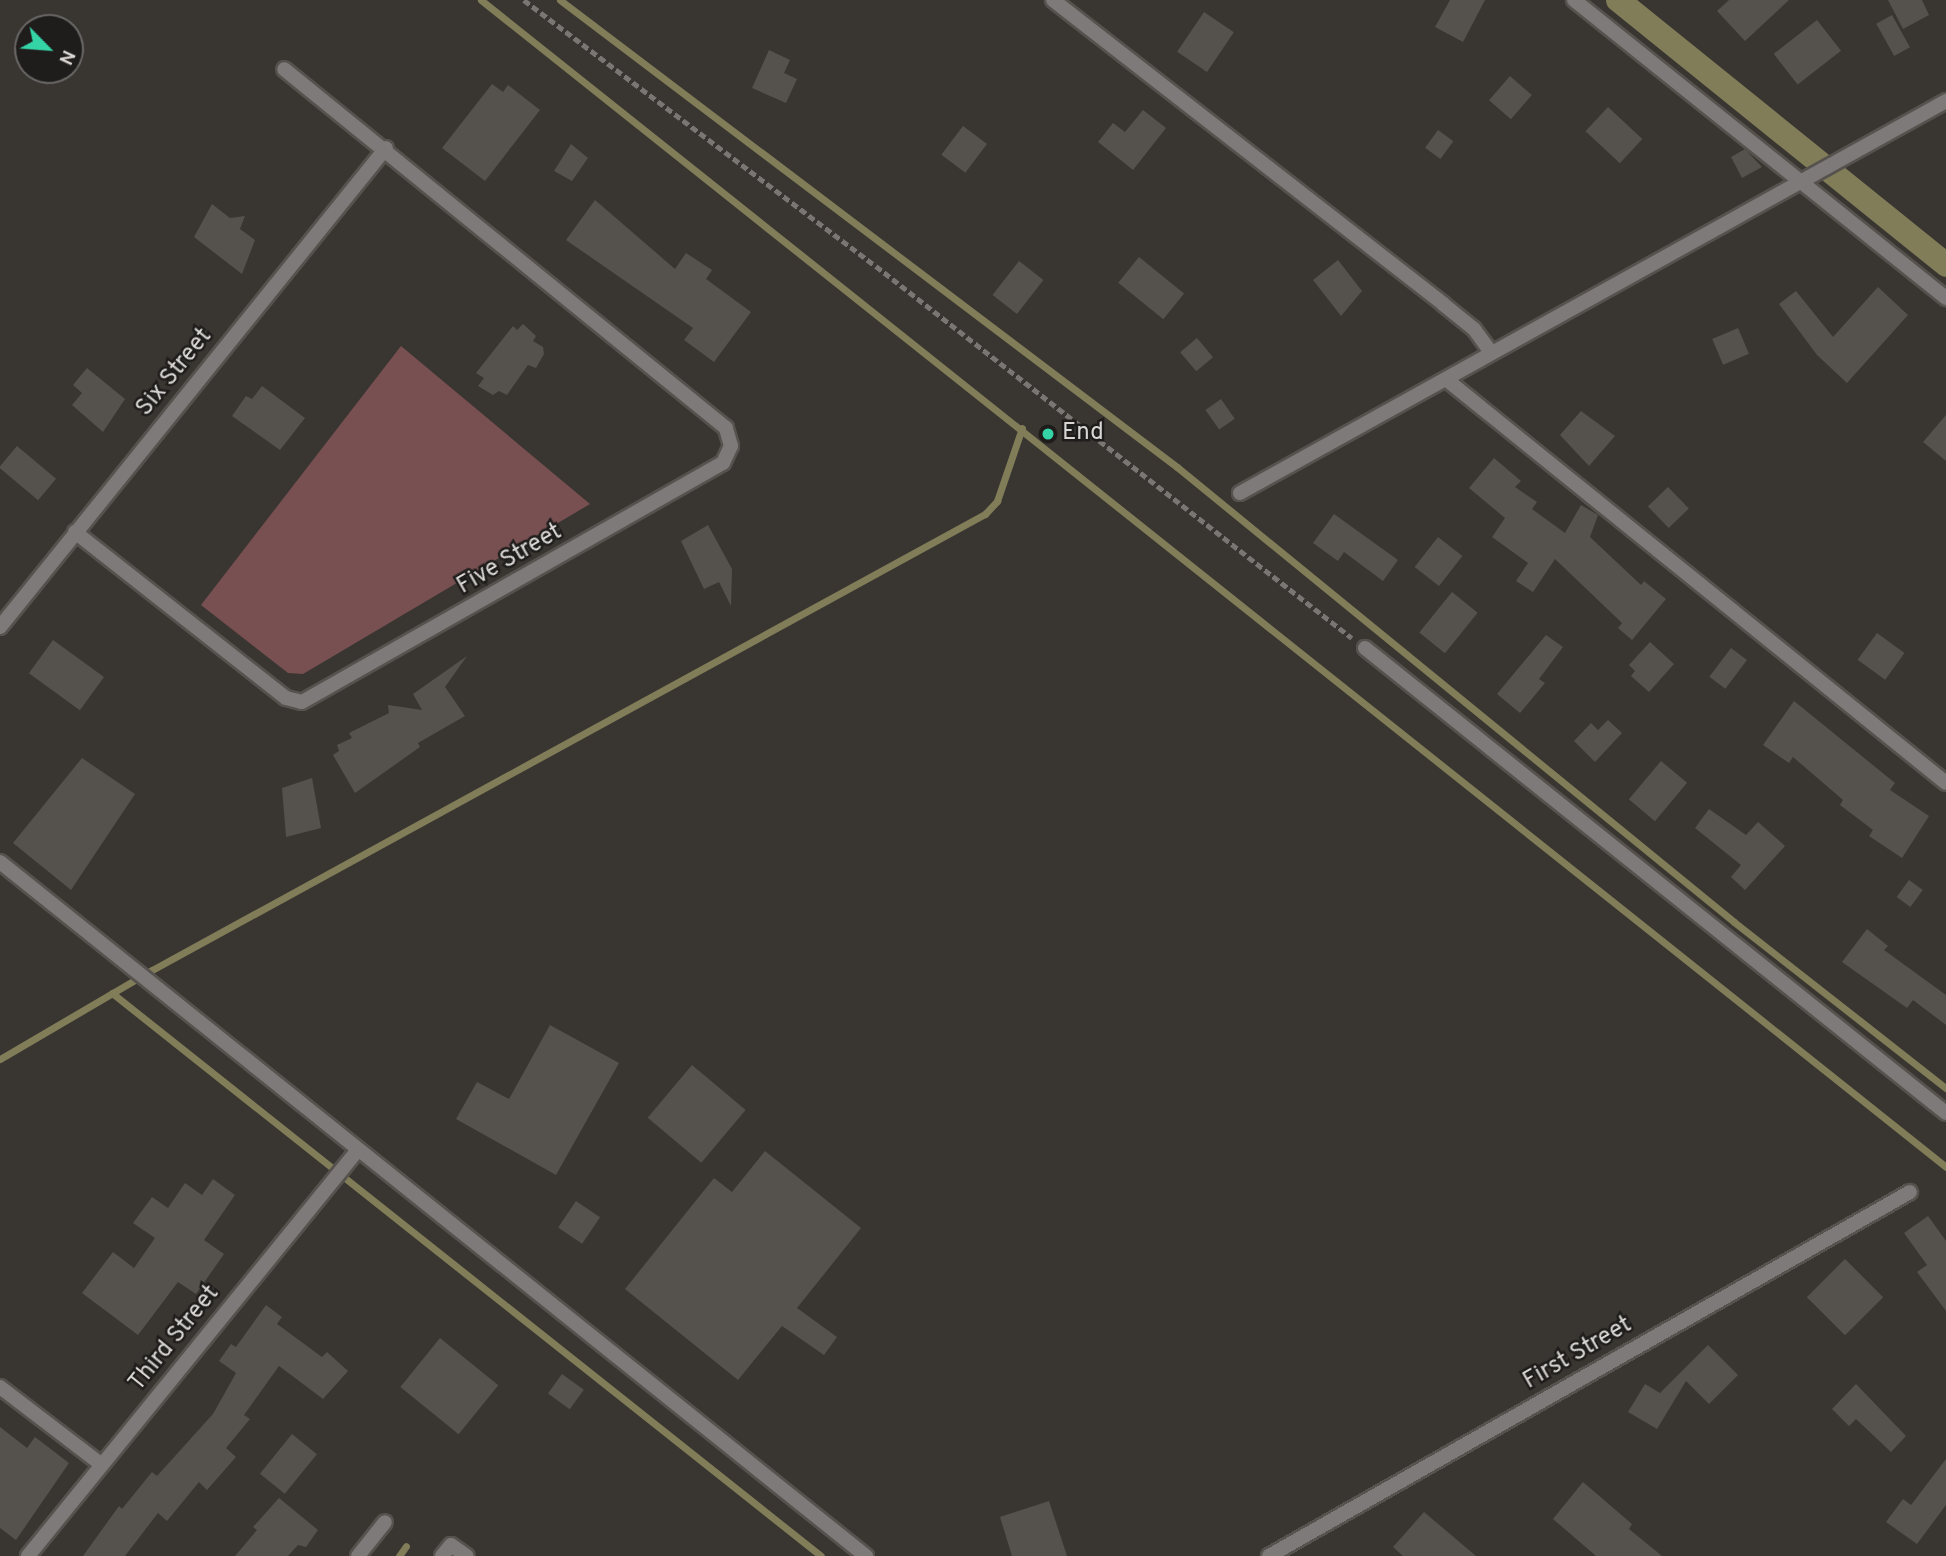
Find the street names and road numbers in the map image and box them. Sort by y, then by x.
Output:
street label: Six Street [131,323,219,423]
street label: Five Street [452,518,568,602]
street label: Third Street [124,1280,226,1398]
street label: First Street [1519,1311,1637,1397]

